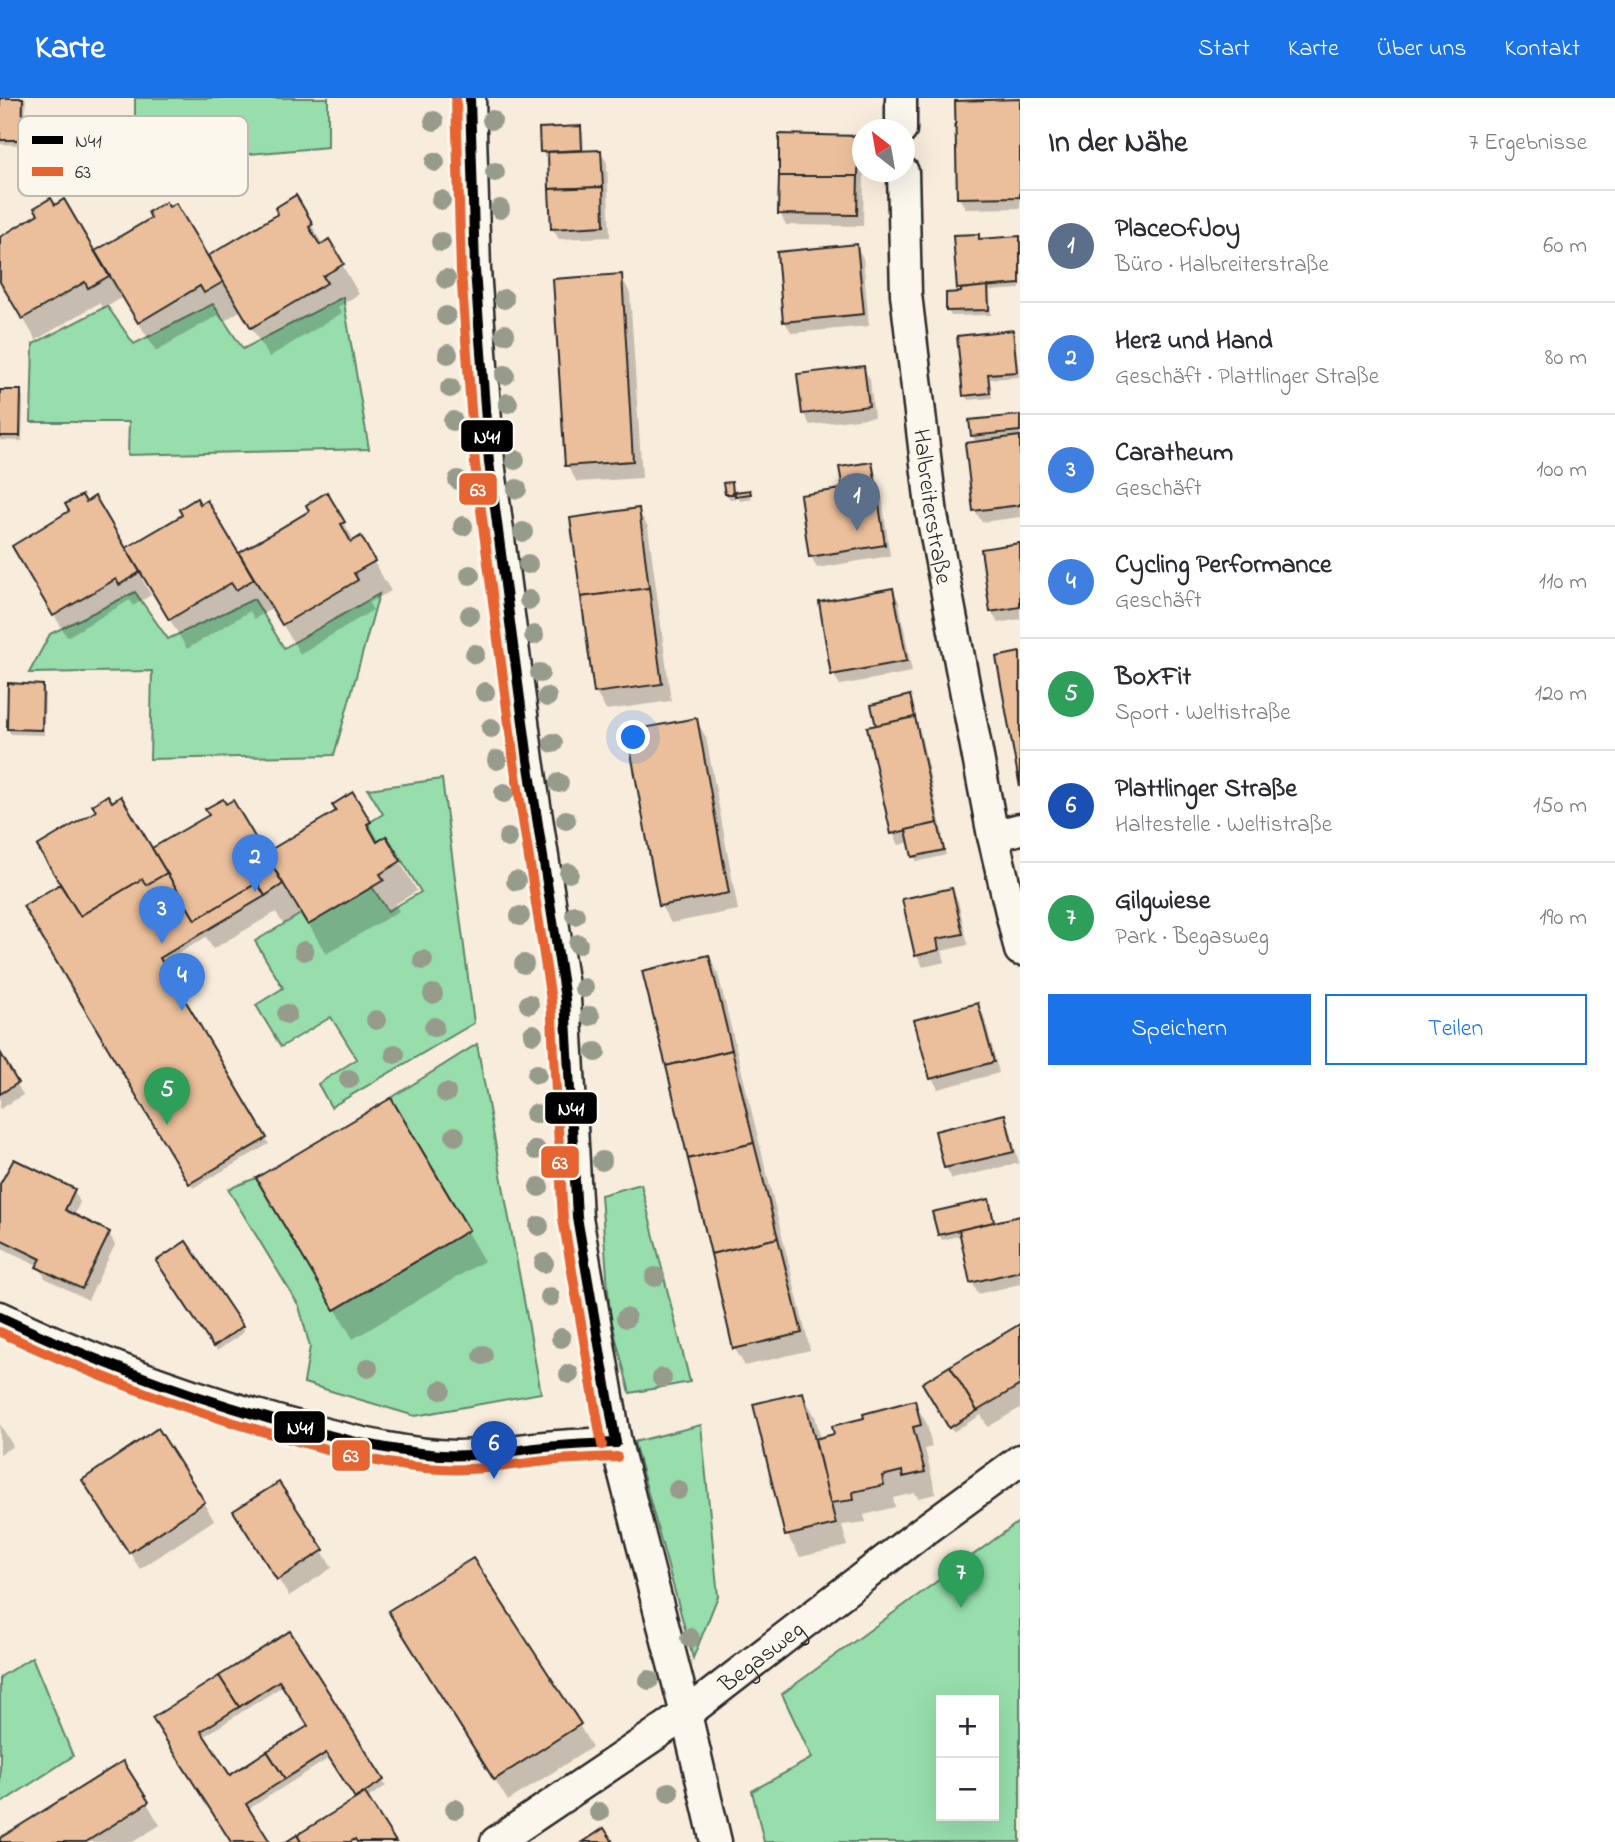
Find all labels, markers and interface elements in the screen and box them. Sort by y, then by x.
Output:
text: Karte [35,25,105,73]
text: Start [1198,32,1250,67]
text: Karte [1288,32,1339,67]
text: Über uns [1377,32,1466,67]
text: Kontakt [1504,32,1580,67]
legend [18,116,248,196]
north arrow [852,119,915,182]
text: In der Nähe [1048,122,1188,166]
text: 7 Ergebnisse [1469,127,1587,160]
text: N41 [75,129,102,156]
text: 63 [75,160,91,187]
text: PlaceOfJoy [1115,211,1240,249]
text: 1 [1067,230,1075,263]
text: 60 m [1543,230,1587,263]
text: Büro · Halbreiterstraße [1115,249,1329,282]
text: Herz und Hand [1115,323,1273,361]
text: 2 [1065,342,1077,375]
text: 80 m [1545,342,1587,375]
text: Geschäft · Plattlinger Straße [1115,361,1379,394]
line badge: N41 [460,419,514,453]
text: N41 [474,425,500,452]
street label: Halbreiterstraße [902,427,960,587]
text: Caratheum [1115,435,1233,473]
text: 3 [1066,454,1076,487]
text: 100 m [1536,454,1587,487]
line badge: 63 [458,472,498,506]
pin: 1 [834,473,880,531]
text: Geschäft [1115,473,1202,506]
text: 63 [470,478,486,505]
text: Cycling Performance [1115,547,1332,585]
text: 4 [1066,566,1076,599]
text: 110 m [1539,566,1587,599]
text: Geschäft [1115,585,1202,618]
text: BoXFit [1115,659,1191,697]
text: 5 [1064,678,1078,711]
text: 120 m [1535,678,1587,711]
text: Sport · Weltistraße [1115,697,1291,730]
your location [616,720,650,754]
text: Plattlinger Straße [1115,771,1297,809]
text: 6 [1066,790,1076,823]
text: 150 m [1533,790,1587,823]
text: Haltestelle · Weltistraße [1115,809,1332,842]
pin: 2 [232,834,278,892]
text: Gilgwiese [1115,883,1210,921]
pin: 3 [139,886,185,944]
text: 7 [1066,902,1076,935]
text: 190 m [1539,902,1587,935]
text: Park · Begasweg [1115,921,1269,954]
pin: 4 [159,953,205,1011]
button: Speichern [1048,994,1311,1065]
button: Teilen [1325,994,1587,1065]
pin: 5 [144,1067,190,1125]
line badge: N41 [544,1091,598,1125]
text: N41 [558,1097,584,1124]
line badge: 63 [540,1145,580,1179]
text: 63 [552,1151,568,1178]
line badge: N41 [273,1410,326,1444]
text: N41 [287,1416,313,1443]
pin: 6 [471,1421,517,1479]
line badge: 63 [331,1439,371,1472]
text: 63 [343,1444,359,1471]
pin: 7 [938,1550,984,1608]
street label: Begasweg [711,1613,813,1703]
map controls [936,1695,999,1821]
button: + [936,1695,999,1758]
button: − [936,1758,999,1821]

